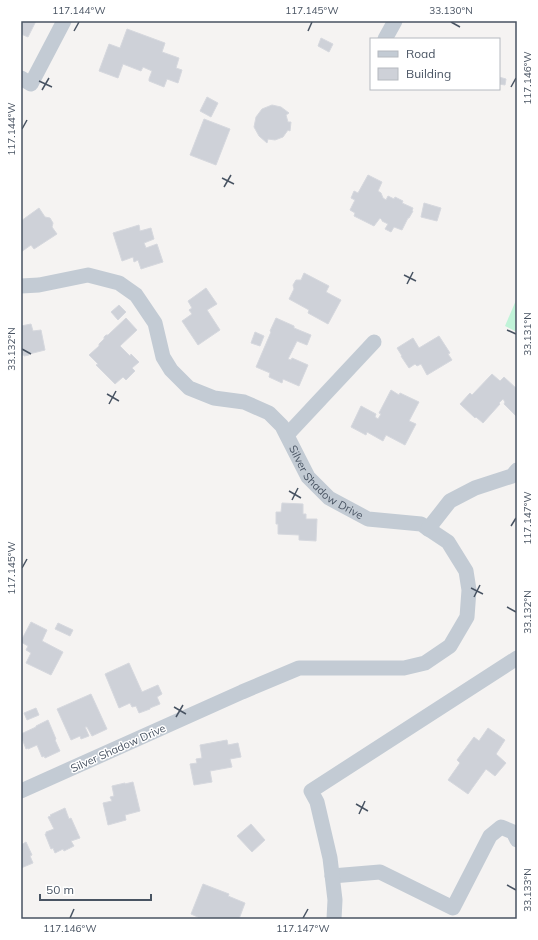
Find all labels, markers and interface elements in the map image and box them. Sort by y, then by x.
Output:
text: 117.144°W [52,4,106,17]
text: 117.145°W [285,4,339,17]
text: 33.130°N [429,4,473,17]
legend [370,38,500,90]
text: Road [406,46,435,61]
text: 117.146°W [521,51,534,105]
text: Building [406,66,451,81]
text: 117.144°W [5,102,18,156]
text: 33.131°N [521,312,534,356]
text: 33.132°N [5,327,18,371]
street label: Silver Shadow Drive [286,443,366,522]
text: 117.147°W [521,491,534,545]
text: 117.145°W [5,541,18,595]
text: 33.132°N [521,590,534,634]
street label: Silver Shadow Drive [68,721,168,775]
text: 33.133°N [521,868,534,912]
scale bar [40,876,151,902]
text: 50 m [46,882,74,897]
text: 117.146°W [43,922,97,935]
text: 117.147°W [276,922,330,935]

